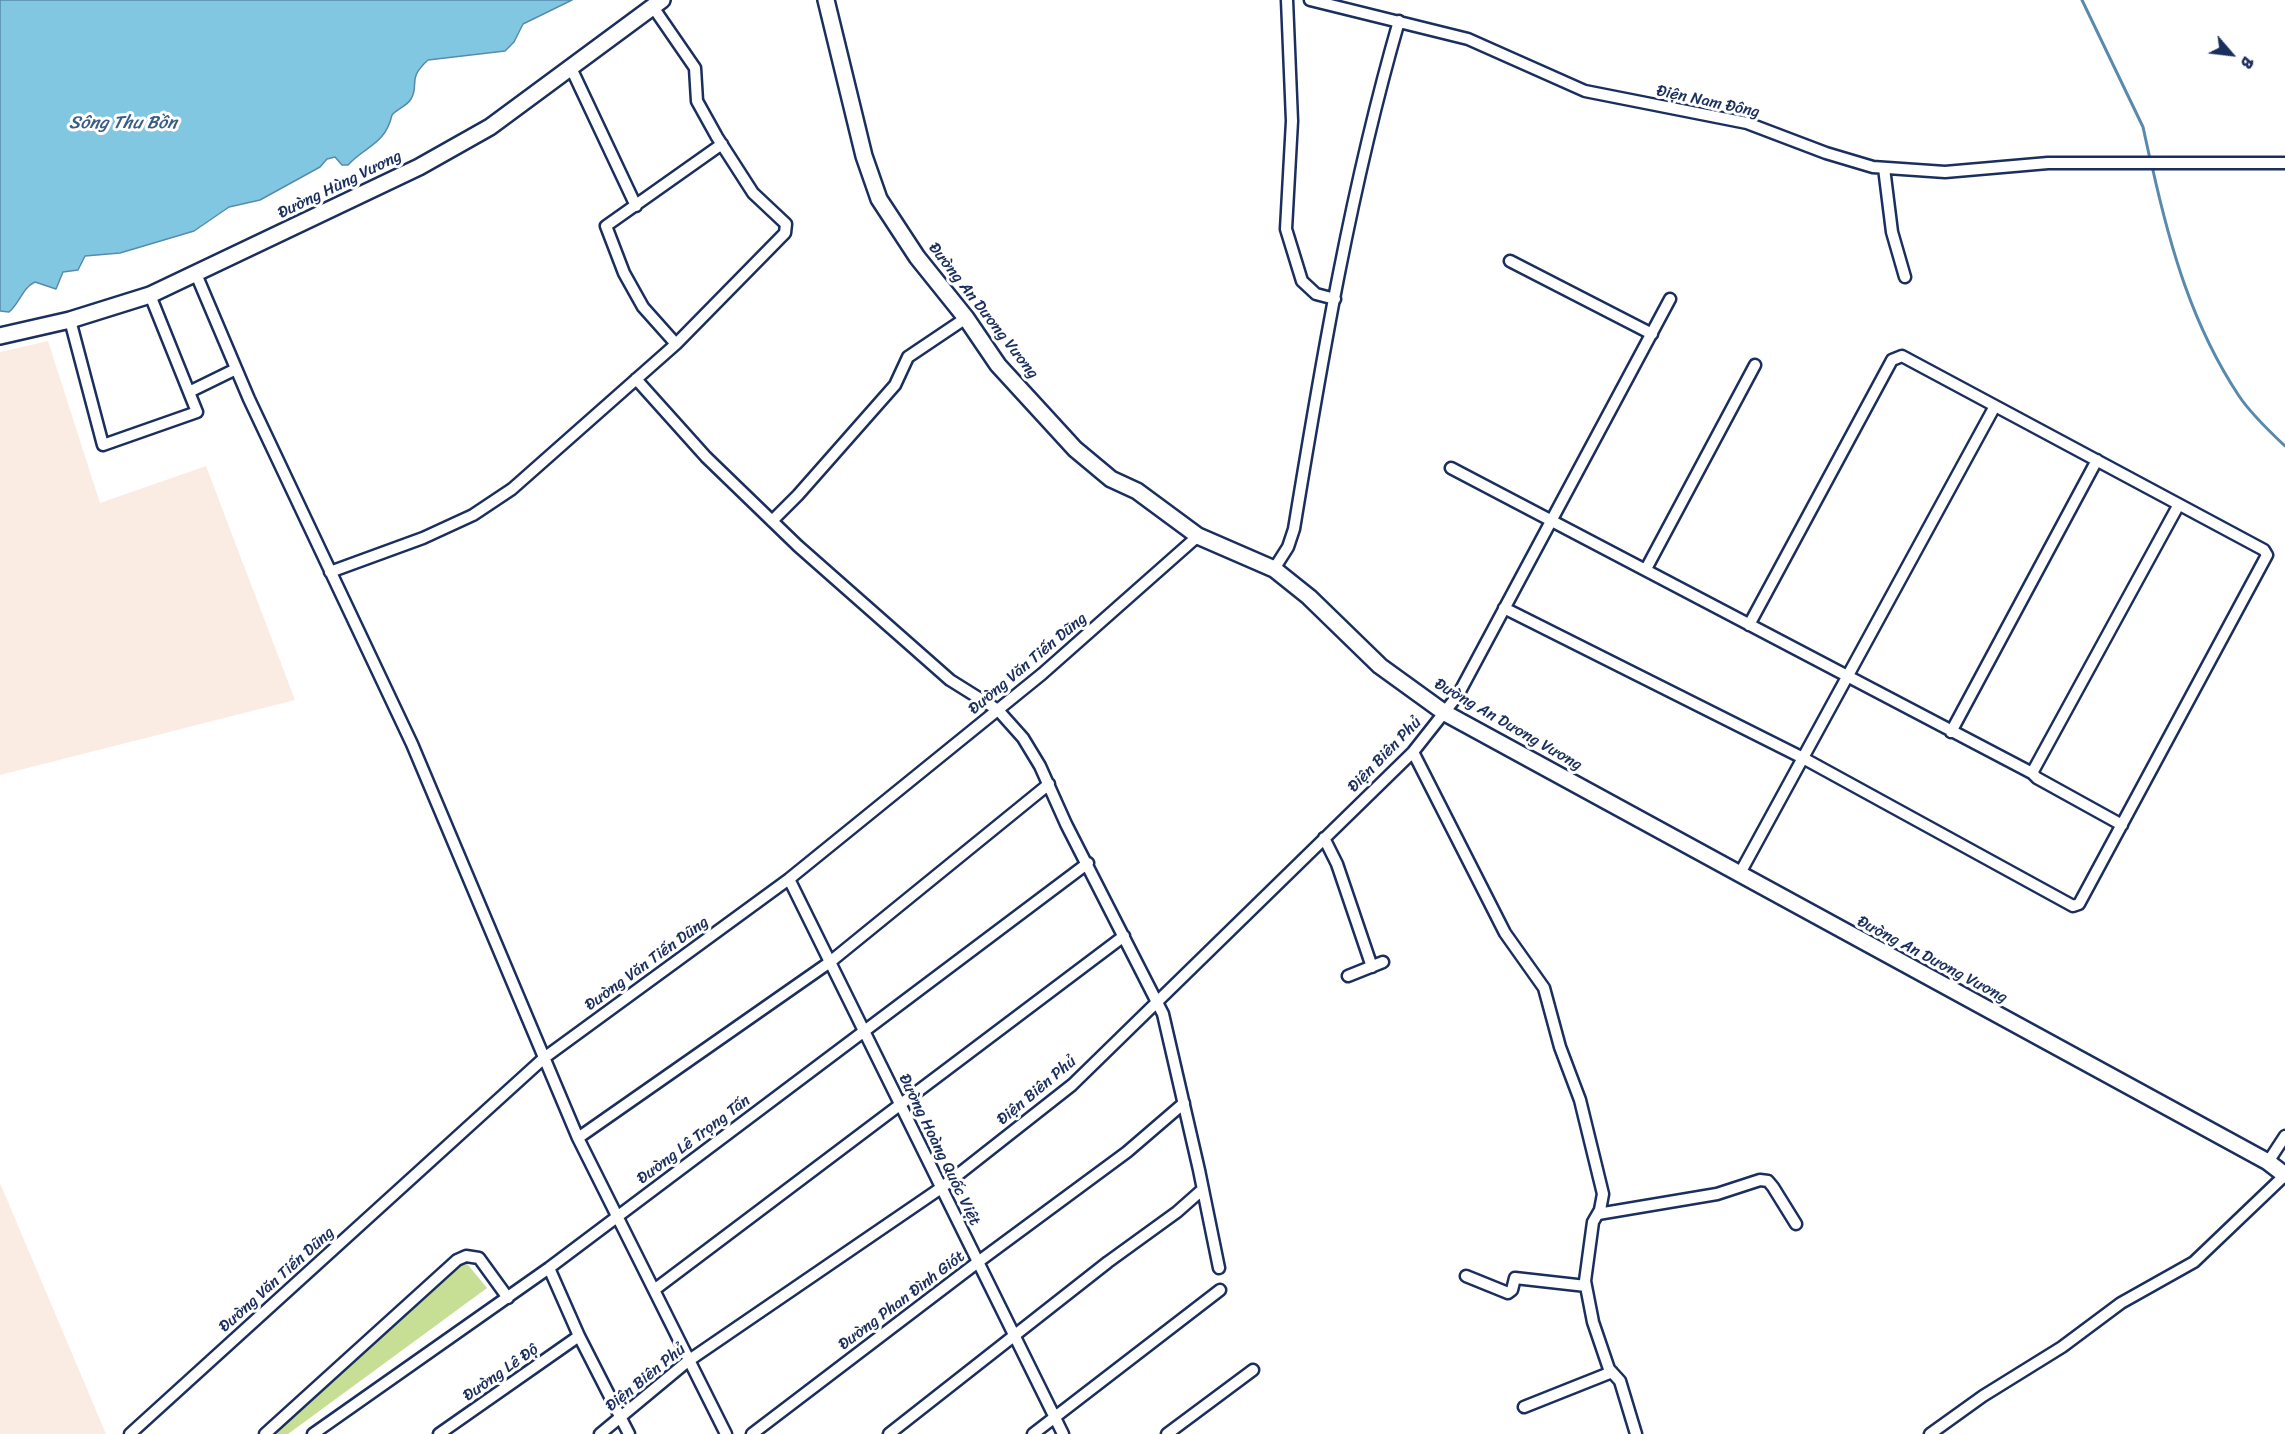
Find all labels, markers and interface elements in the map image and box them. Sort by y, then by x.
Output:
north arrow [2201,24,2261,84]
text: B [2232,51,2263,74]
street label: Điện Nam Đông [1655,82,1761,122]
water label: Sông Thu Bồn [69,112,177,134]
street label: Đường Hùng Vương [275,147,405,223]
street label: Đường An Dương Vương [924,239,1042,383]
street label: Đường Văn Tiến Dũng [965,609,1091,719]
street label: Đường An Dương Vương [1431,675,1585,775]
street label: Điện Biên Phủ [1344,713,1426,797]
street label: Đường An Dương Vương [1854,912,2010,1008]
street label: Đường Văn Tiến Dũng [581,913,713,1015]
street label: Điện Biên Phủ [994,1052,1080,1130]
street label: Đường Hoàng Quốc Việt [894,1071,984,1229]
street label: Đường Lê Trọng Tấn [634,1091,754,1189]
street label: Đường Văn Tiến Dũng [216,1223,338,1337]
street label: Đường Phan Đình Giót [835,1247,969,1355]
street label: Đường Lê Độ [460,1340,542,1406]
street label: Điện Biên Phủ [602,1340,690,1416]

